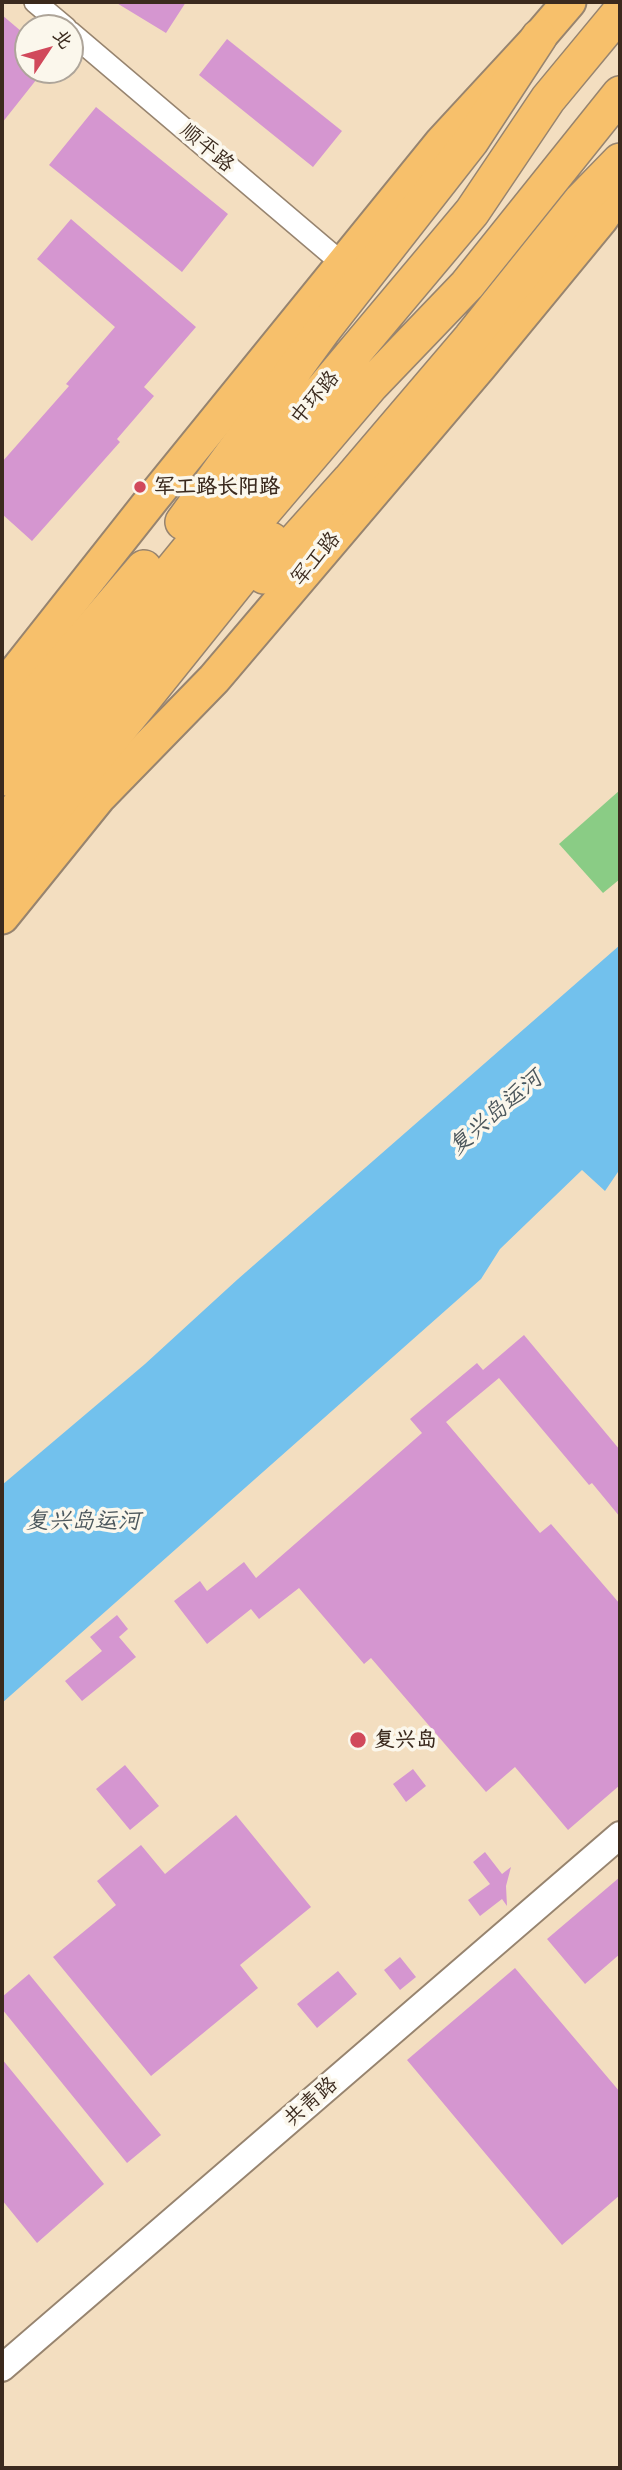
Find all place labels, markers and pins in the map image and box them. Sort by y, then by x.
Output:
place label: 军工路长阳路 [154,474,280,500]
marker: 军工路长阳路 [132,479,148,495]
place label: 复兴岛 [374,1727,437,1753]
marker: 复兴岛 [348,1730,368,1750]

